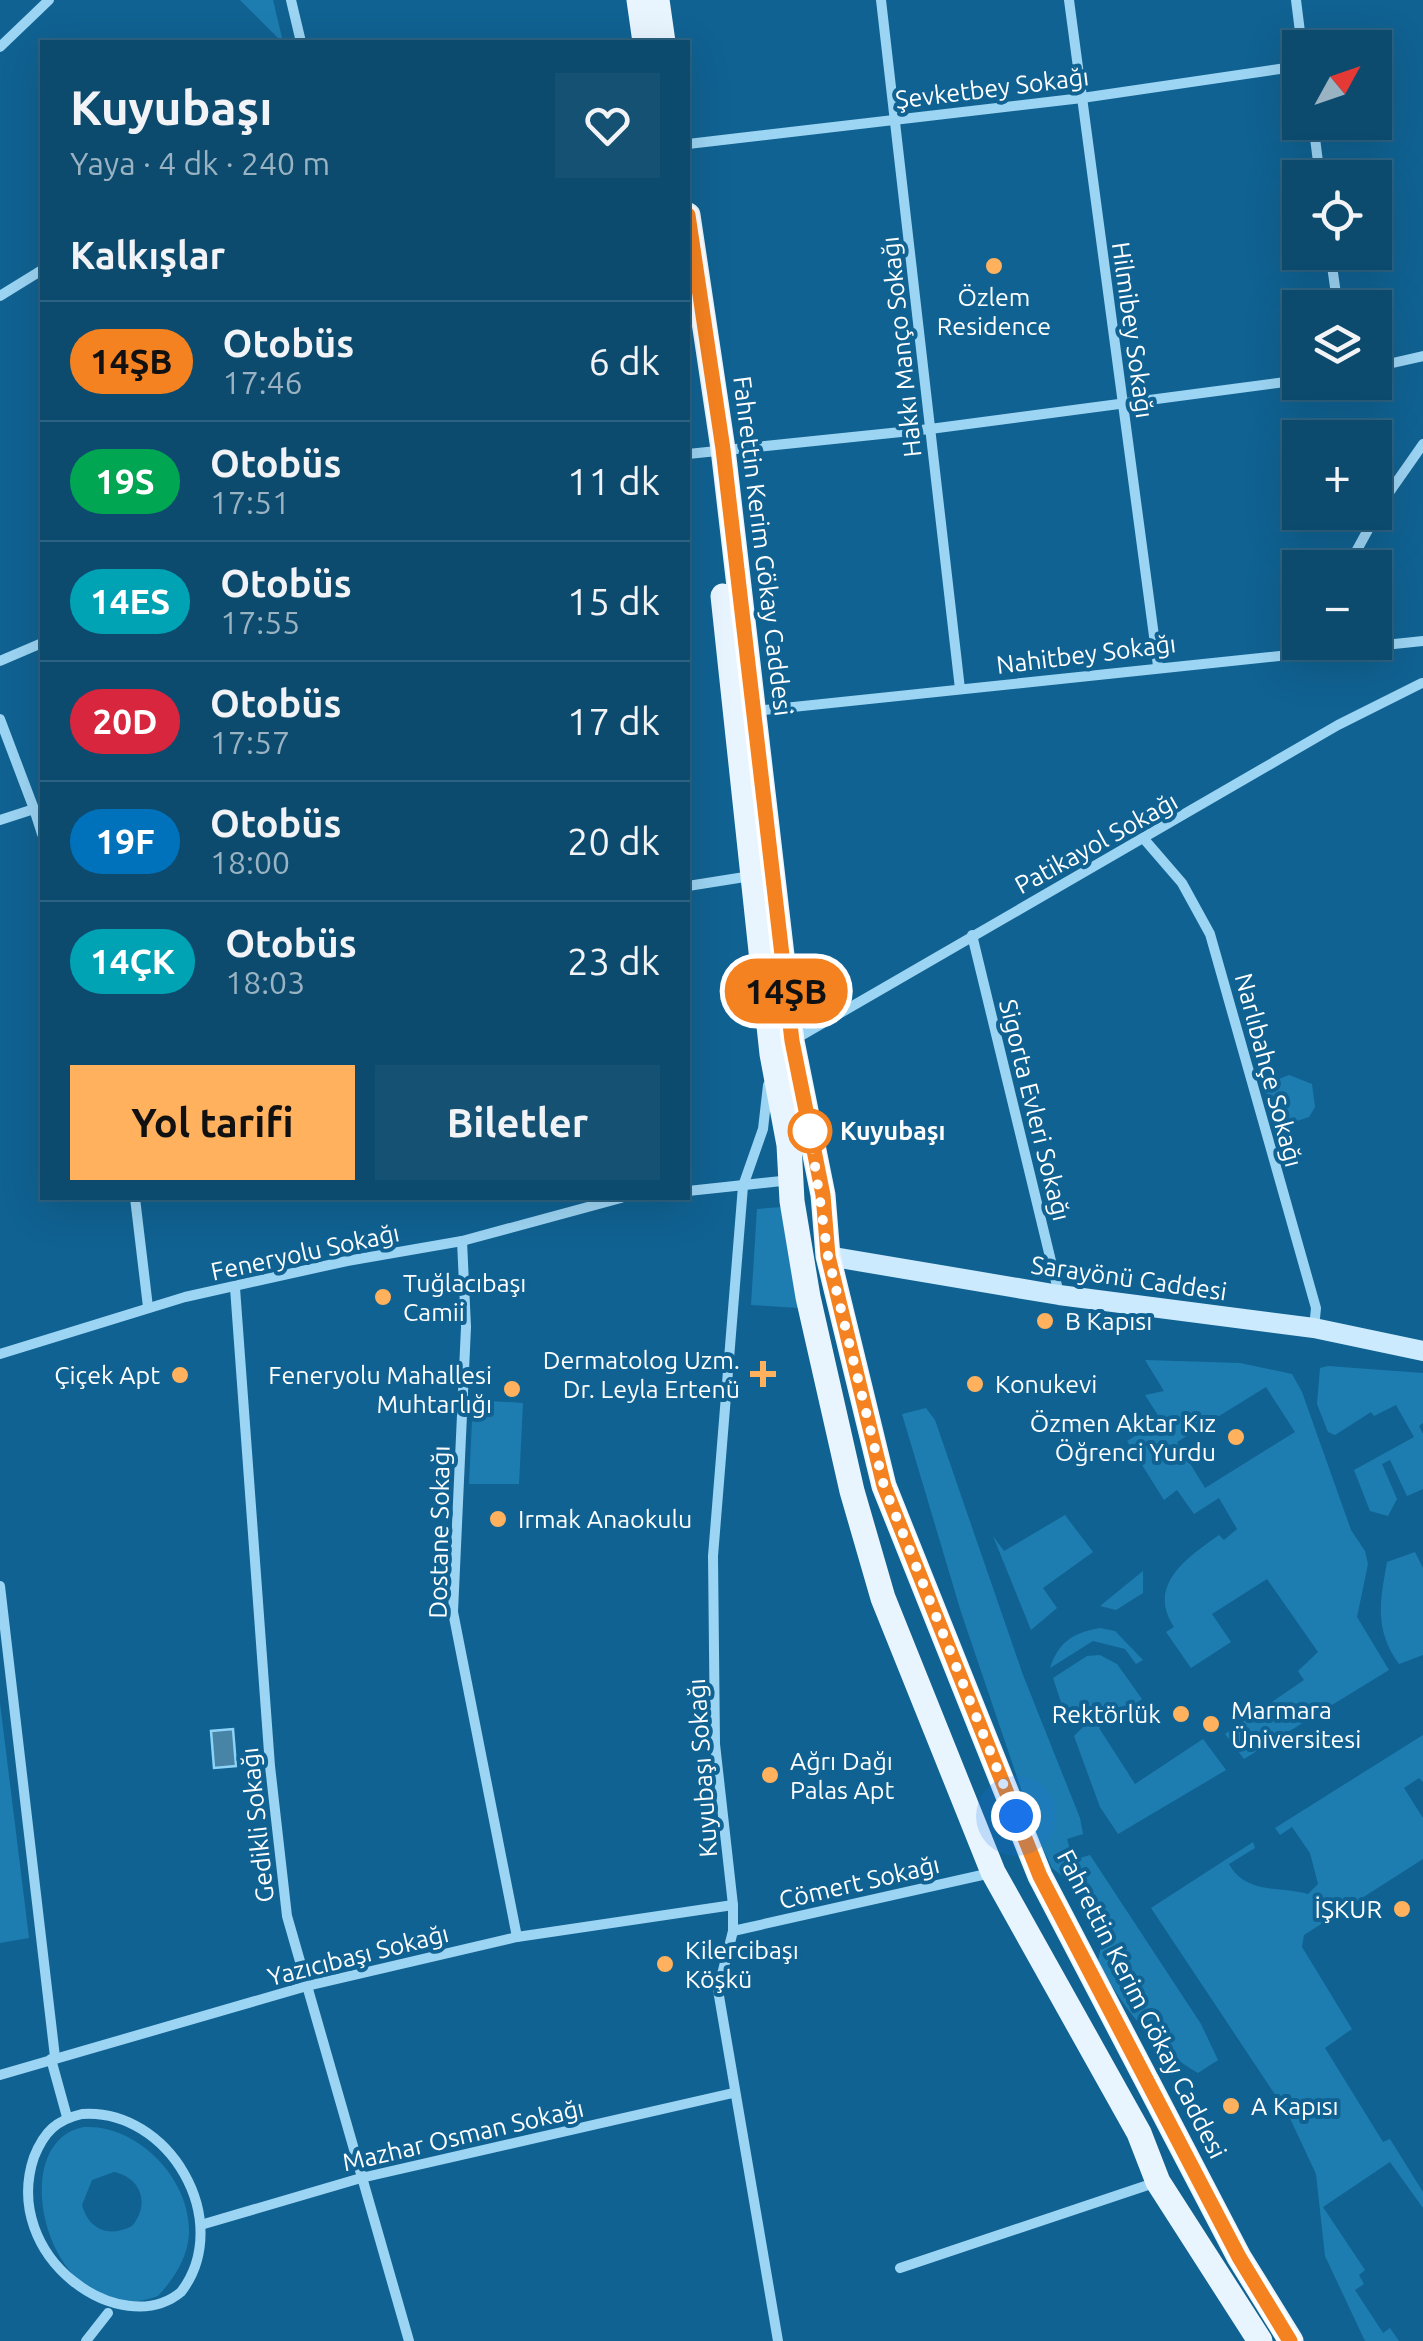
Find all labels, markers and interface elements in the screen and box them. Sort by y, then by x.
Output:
north arrow [1282,30,1392,140]
map controls [1282,30,1392,660]
street label: Şevketbey Sokağı [894,62,1090,114]
button: heart [555,73,660,178]
text: Kuyubaşı [70,80,273,134]
text: Yaya · 4 dk · 240 m [70,145,330,181]
button: locate [1282,160,1392,270]
text: Kalkışlar [70,234,225,276]
street label: Hakkı Manço Sokağı [875,235,927,459]
street label: Hilmibey Sokağı [1107,240,1159,420]
marker: Özlem Residence [983,255,1005,277]
place label: Özlem Residence [937,283,1051,340]
button: layers [1282,290,1392,400]
text: Otobüs [223,322,354,364]
text: 6 dk [588,340,660,382]
text: 14ŞB [90,341,173,381]
text: 17:46 [223,364,303,400]
street label: Fahrettin Kerim Gökay Caddesi [728,374,798,718]
button: + [1282,420,1392,530]
text: Otobüs [210,442,342,484]
text: 11 dk [567,460,660,502]
text: 19S [95,461,155,501]
text: 17:51 [210,484,290,520]
button: − [1282,550,1392,660]
text: Otobüs [220,562,352,604]
text: 15 dk [567,580,660,622]
text: 14ES [90,581,170,621]
text: 17:55 [220,604,300,640]
street label: Nahitbey Sokağı [995,629,1177,679]
text: Otobüs [210,682,342,724]
text: 17 dk [567,700,660,742]
text: 20D [93,701,158,741]
text: 17:57 [210,724,290,760]
street label: Patikayol Sokağı [1010,787,1182,899]
text: Otobüs [210,802,342,844]
text: 20 dk [567,820,660,862]
text: 19F [95,821,155,861]
text: 18:00 [210,844,290,880]
text: Otobüs [225,922,357,964]
text: 23 dk [567,940,660,982]
text: 14ÇK [90,941,175,981]
line badge: 14ŞB [716,958,856,1024]
text: 18:03 [225,964,305,1000]
street label: Narlıbahçe Sokağı [1230,970,1308,1170]
text: 14ŞB [745,971,827,1011]
street label: Sigorta Evleri Sokağı [994,996,1076,1224]
button: Yol tarifi [70,1065,355,1180]
button: Biletler [375,1065,660,1180]
marker: Kuyubaşı [789,1110,831,1152]
place label: Kuyubaşı [840,1117,945,1146]
street label: Feneryolu Sokağı [208,1218,402,1286]
street label: Sarayönü Caddesi [1029,1250,1229,1306]
place label: Tuğlacıbaşı Camii [403,1269,526,1326]
marker: Tuğlacıbaşı Camii [372,1286,394,1308]
place label: B Kapısı [1065,1307,1152,1335]
marker: B Kapısı [1034,1310,1056,1332]
place label: Dermatolog Uzm. Dr. Leyla Ertenü [543,1346,740,1403]
place label: Çiçek Apt [54,1361,160,1389]
place label: Feneryolu Mahallesi Muhtarlığı [268,1361,492,1418]
marker: Dermatolog Uzm. Dr. Leyla Ertenü [750,1361,776,1387]
marker: Çiçek Apt [169,1364,191,1386]
place label: Konukevi [995,1370,1097,1398]
marker: Konukevi [964,1373,986,1395]
marker: Feneryolu Mahallesi Muhtarlığı [501,1378,523,1400]
place label: Özmen Aktar Kız Öğrenci Yurdu [1030,1409,1216,1466]
marker: Özmen Aktar Kız Öğrenci Yurdu [1225,1426,1247,1448]
street label: Dostane Sokağı [423,1445,455,1619]
place label: Irmak Anaokulu [518,1505,692,1533]
marker: Irmak Anaokulu [487,1508,509,1530]
street label: Kuyubaşı Sokağı [682,1678,722,1858]
place label: Marmara Üniversitesi [1231,1696,1361,1753]
place label: Rektörlük [1052,1700,1161,1728]
marker: Rektörlük [1170,1703,1192,1725]
marker: Marmara Üniversitesi [1200,1713,1222,1735]
street label: Gedikli Sokağı [235,1746,279,1904]
place label: Ağrı Dağı Palas Apt [790,1747,894,1804]
marker: Ağrı Dağı Palas Apt [759,1764,781,1786]
your location [991,1791,1041,1841]
street label: Fahrettin Kerim Gökay Caddesi [1052,1845,1232,2163]
street label: Cömert Sokağı [776,1850,942,1914]
place label: İŞKUR [1315,1895,1382,1923]
marker: İŞKUR [1391,1898,1413,1920]
street label: Yazıcıbaşı Sokağı [265,1919,451,1991]
place label: Kilercibaşı Köşkü [685,1936,799,1993]
marker: Kilercibaşı Köşkü [654,1953,676,1975]
place label: A Kapısı [1251,2092,1339,2120]
street label: Mazhar Osman Sokağı [340,2094,586,2176]
marker: A Kapısı [1220,2095,1242,2117]

